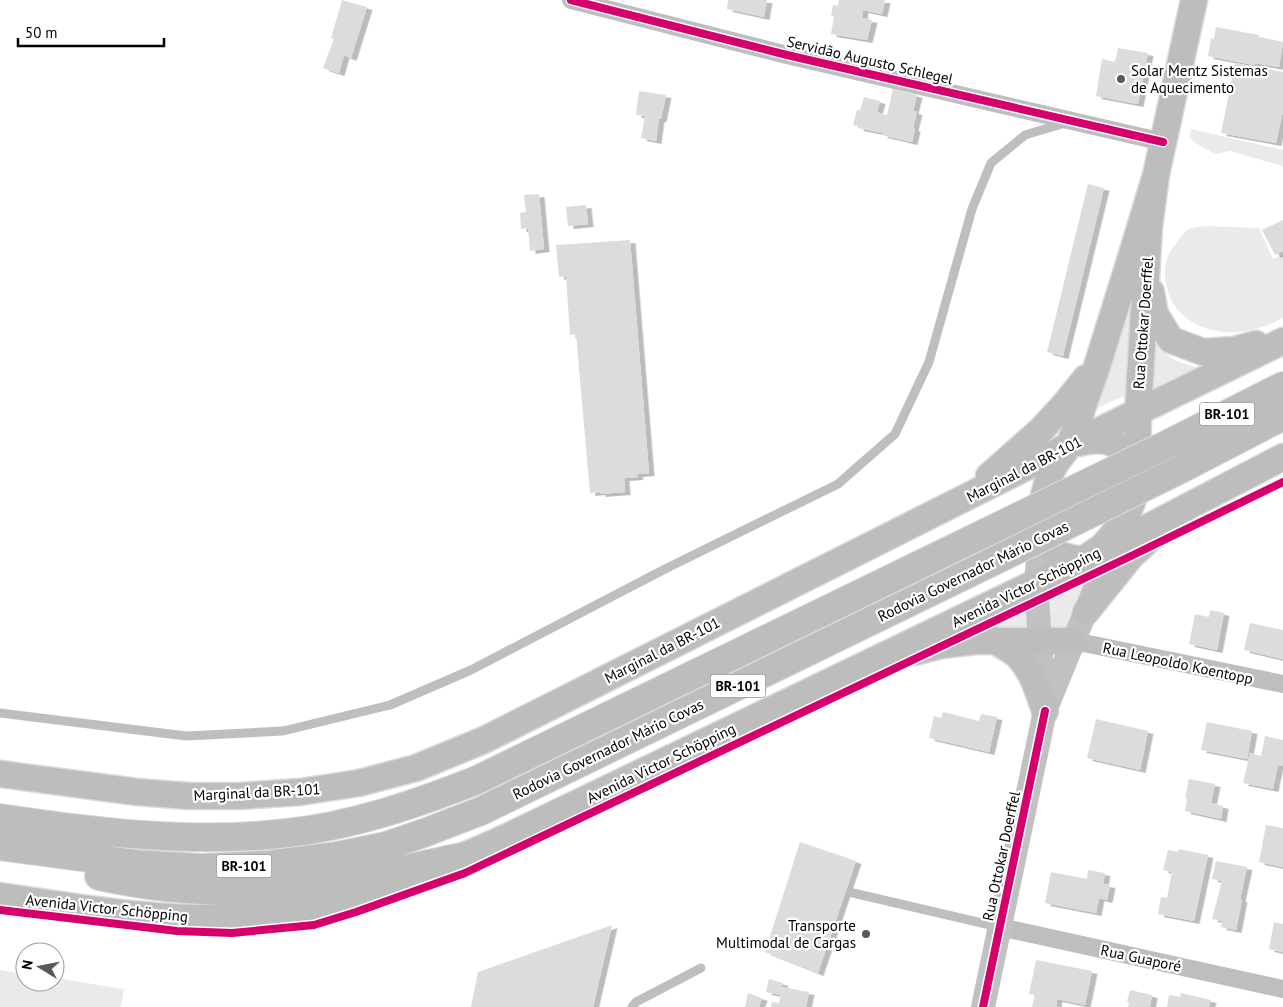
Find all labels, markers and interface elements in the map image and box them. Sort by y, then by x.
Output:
scale bar [18,15,164,47]
text: 50 m [25,23,58,42]
street label: Servidão Augusto Schlegel [785,32,956,89]
place label: Solar Mentz Sistemas de Aquecimento [1131,61,1268,97]
marker: Solar Mentz Sistemas de Aquecimento [1115,73,1127,85]
street label: Rua Ottokar Doerffel [1129,256,1157,390]
road number: BR-101 [1200,402,1254,426]
street label: Marginal da BR-101 [963,432,1085,506]
street label: Rodovia Governador Mário Covas [874,516,1072,626]
street label: Avenida Victor Schöpping [949,543,1103,631]
street label: Marginal da BR-101 [601,613,723,687]
street label: Rua Leopoldo Koentopp [1101,638,1255,688]
road number: BR-101 [710,674,766,698]
street label: Rodovia Governador Mário Covas [509,694,707,804]
street label: Avenida Victor Schöpping [584,719,738,807]
street label: Marginal da BR-101 [193,779,321,805]
street label: Rua Ottokar Doerffel [978,789,1024,923]
road number: BR-101 [216,854,272,878]
street label: Avenida Victor Schöpping [25,890,189,926]
place label: Transporte Multimodal de Cargas [716,916,856,952]
marker: Transporte Multimodal de Cargas [860,928,872,940]
street label: Rua Guaporé [1099,940,1183,976]
north arrow [15,942,65,992]
text: N [18,959,37,971]

